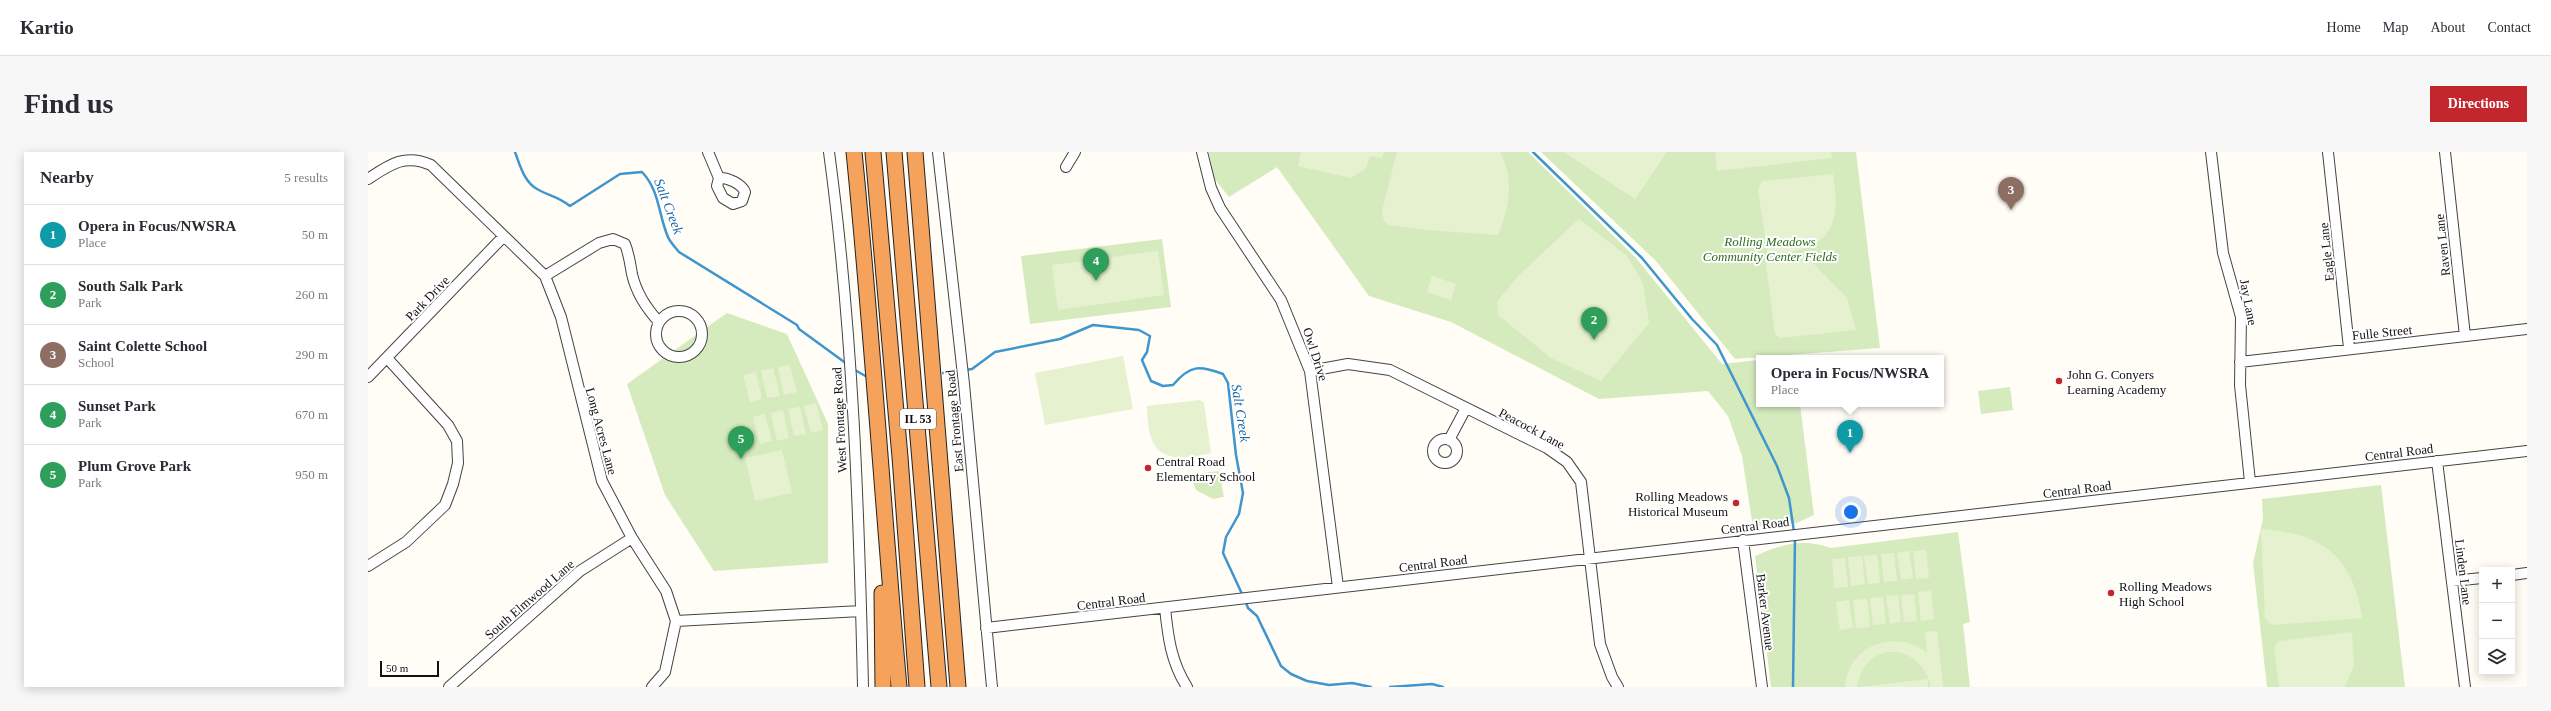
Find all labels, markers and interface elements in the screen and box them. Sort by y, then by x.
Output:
text: Kartio [20,17,74,38]
text: Home [2327,20,2361,35]
text: Map [2383,20,2408,35]
text: About [2430,20,2465,35]
text: Contact [2487,20,2531,35]
button: Directions [2430,86,2527,122]
text: Find us [24,88,114,119]
text: Nearby [40,168,94,187]
text: 5 results [284,170,328,185]
water label: Salt Creek [651,176,686,237]
pin: 3 [1998,177,2024,210]
street label: Raven Lane [2432,213,2453,277]
text: Opera in Focus/NWSRA [78,218,236,234]
street label: Eagle Lane [2316,222,2337,282]
text: 1 [50,227,56,242]
text: 50 m [302,227,328,242]
park label: Rolling Meadows Community Center Fields [1703,234,1837,264]
text: Place [78,235,106,250]
pin: 4 [1083,248,1109,281]
street label: Park Drive [402,273,453,324]
text: South Salk Park [78,278,183,294]
street label: Jay Lane [2237,278,2260,327]
text: 2 [50,287,56,302]
text: 260 m [295,287,328,302]
text: Park [78,295,102,310]
pin: 2 [1581,307,1607,340]
street label: Fulle Street [2351,322,2413,343]
street label: Owl Drive [1300,326,1331,383]
text: Saint Colette School [78,338,207,354]
text: 3 [50,347,56,362]
text: 290 m [295,347,328,362]
text: School [78,355,114,370]
popup [1756,355,1944,407]
text: Opera in Focus/NWSRA [1771,365,1929,381]
street label: West Frontage Road [829,366,850,473]
place label: John G. Conyers Learning Academy [2067,367,2167,397]
street label: East Frontage Road [943,369,966,473]
marker: John G. Conyers Learning Academy [2054,376,2064,386]
text: Place [1771,382,1799,397]
water label: Salt Creek [1229,383,1253,444]
street label: Long Acres Lane [583,386,620,477]
text: Sunset Park [78,398,156,414]
street label: Peacock Lane [1496,405,1568,452]
text: 4 [50,407,56,422]
text: 670 m [295,407,328,422]
road number: IL 53 [900,409,936,429]
text: Park [78,415,102,430]
pin: 1 [1837,420,1863,453]
pin: 5 [728,426,754,459]
street label: Central Road [2364,441,2435,464]
place label: Central Road Elementary School [1156,454,1256,484]
text: Plum Grove Park [78,458,191,474]
marker: Central Road Elementary School [1143,463,1153,473]
text: 5 [50,467,56,482]
text: 950 m [295,467,328,482]
text: Park [78,475,102,490]
street label: Central Road [2042,478,2113,501]
place label: Rolling Meadows Historical Museum [1628,489,1728,519]
marker: Rolling Meadows Historical Museum [1731,498,1741,508]
your location [1841,502,1861,522]
street label: Central Road [1720,514,1791,537]
street label: Linden Lane [2452,538,2475,606]
street label: Central Road [1398,552,1469,575]
street label: South Elmwood Lane [482,556,577,642]
map controls [2479,567,2515,675]
button: + [2479,567,2515,603]
street label: Barker Avenue [1753,573,1778,652]
place label: Rolling Meadows High School [2119,579,2212,609]
marker: Rolling Meadows High School [2106,588,2116,598]
street label: Central Road [1076,590,1147,613]
button: − [2479,603,2515,639]
button: layers [2479,639,2515,675]
scale bar [380,659,439,678]
text: 50 m [386,662,408,674]

